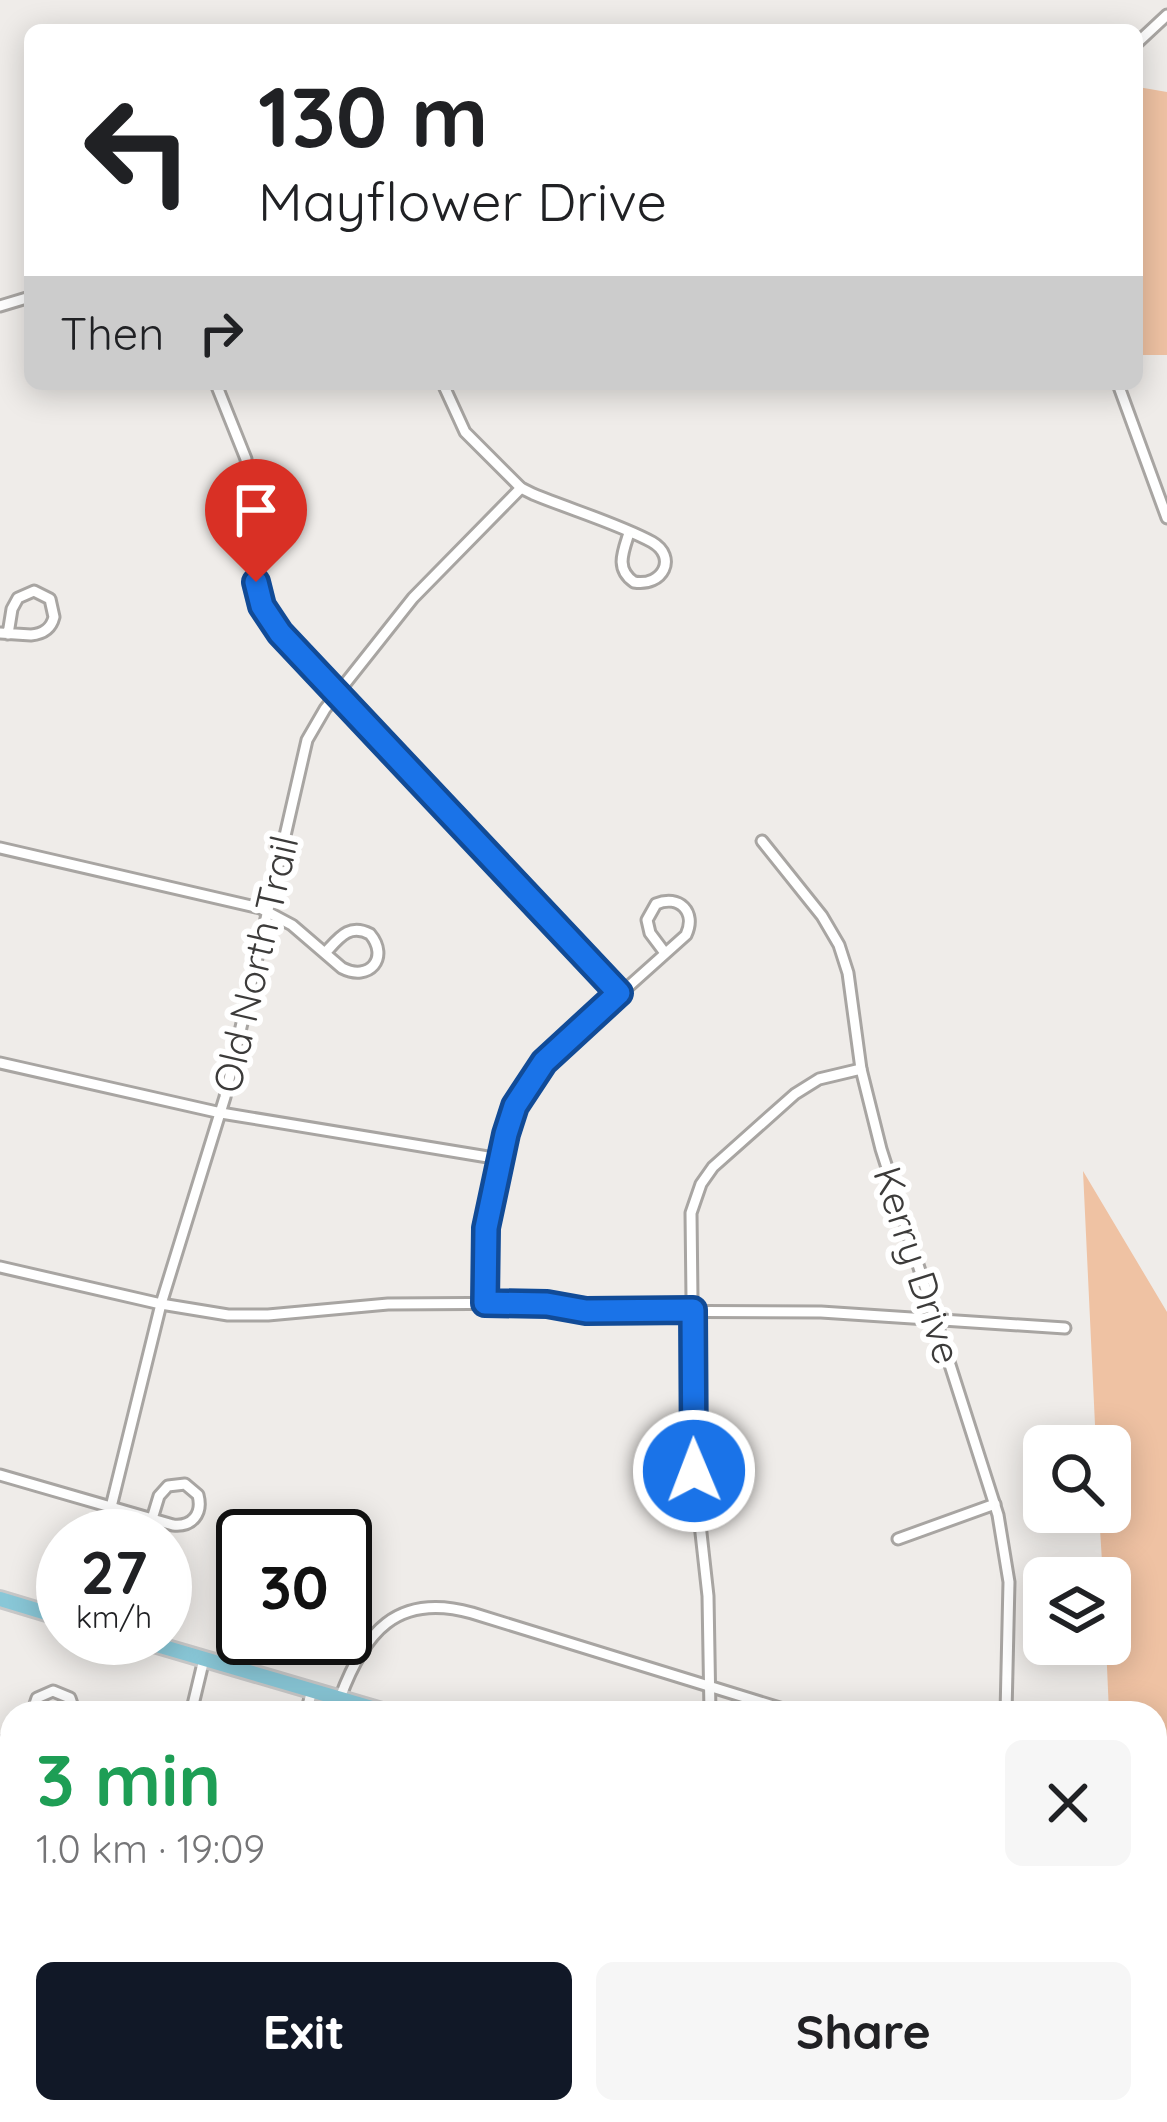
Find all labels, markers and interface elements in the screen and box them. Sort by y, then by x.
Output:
text: 130 m [258,63,488,168]
icon: left [60,72,216,228]
text: Mayflower Drive [258,167,667,235]
icon: right [188,300,254,366]
text: Then [60,305,164,361]
pin [205,459,307,582]
icon: arrive [223,477,289,543]
street label: Old North Trail [202,831,308,1097]
street label: Kerry Drive [863,1160,973,1370]
position arrow [631,1408,757,1534]
map controls [1023,1425,1131,1665]
button: search [1023,1425,1131,1533]
speed limit sign: 30 [216,1509,372,1665]
text: 27 [80,1534,148,1609]
button: layers [1023,1557,1131,1665]
text: km/h [76,1598,152,1636]
text: 3 min [36,1734,221,1824]
button: close [1005,1740,1131,1866]
text: 1.0 km · 19:09 [36,1824,265,1873]
button: Exit [36,1962,572,2100]
button: Share [596,1962,1131,2100]

